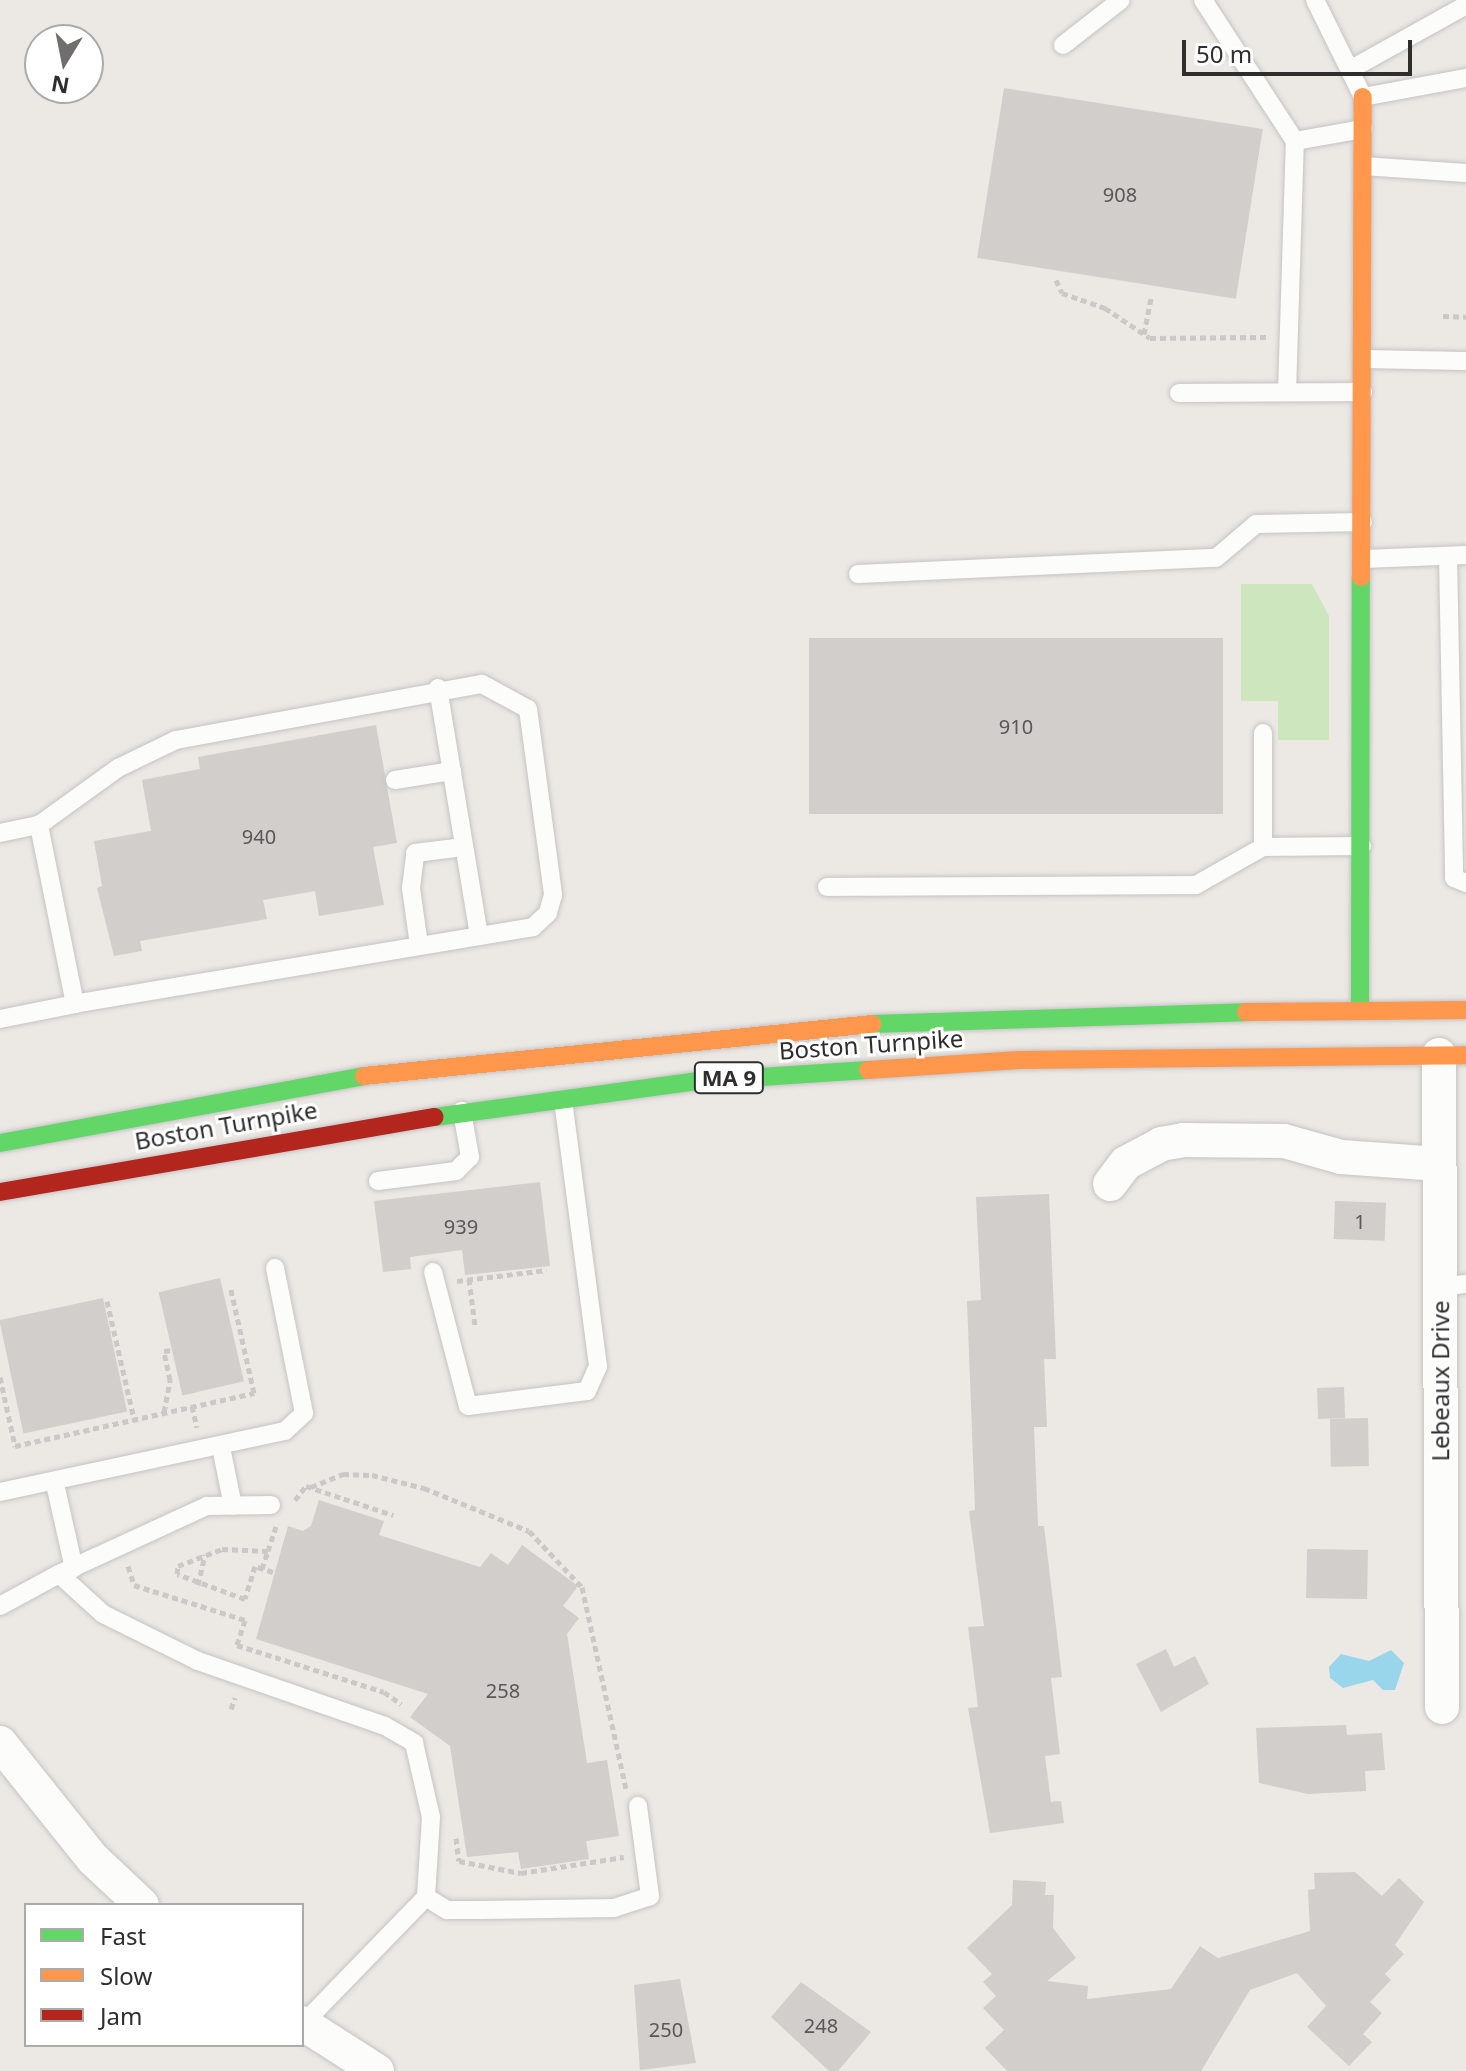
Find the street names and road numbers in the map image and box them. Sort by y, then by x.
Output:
street label: Boston Turnpike [778,1023,964,1065]
road number: MA 9 [693,1060,765,1096]
street label: Boston Turnpike [132,1095,320,1155]
street label: Lebeaux Drive [1426,1301,1454,1461]

